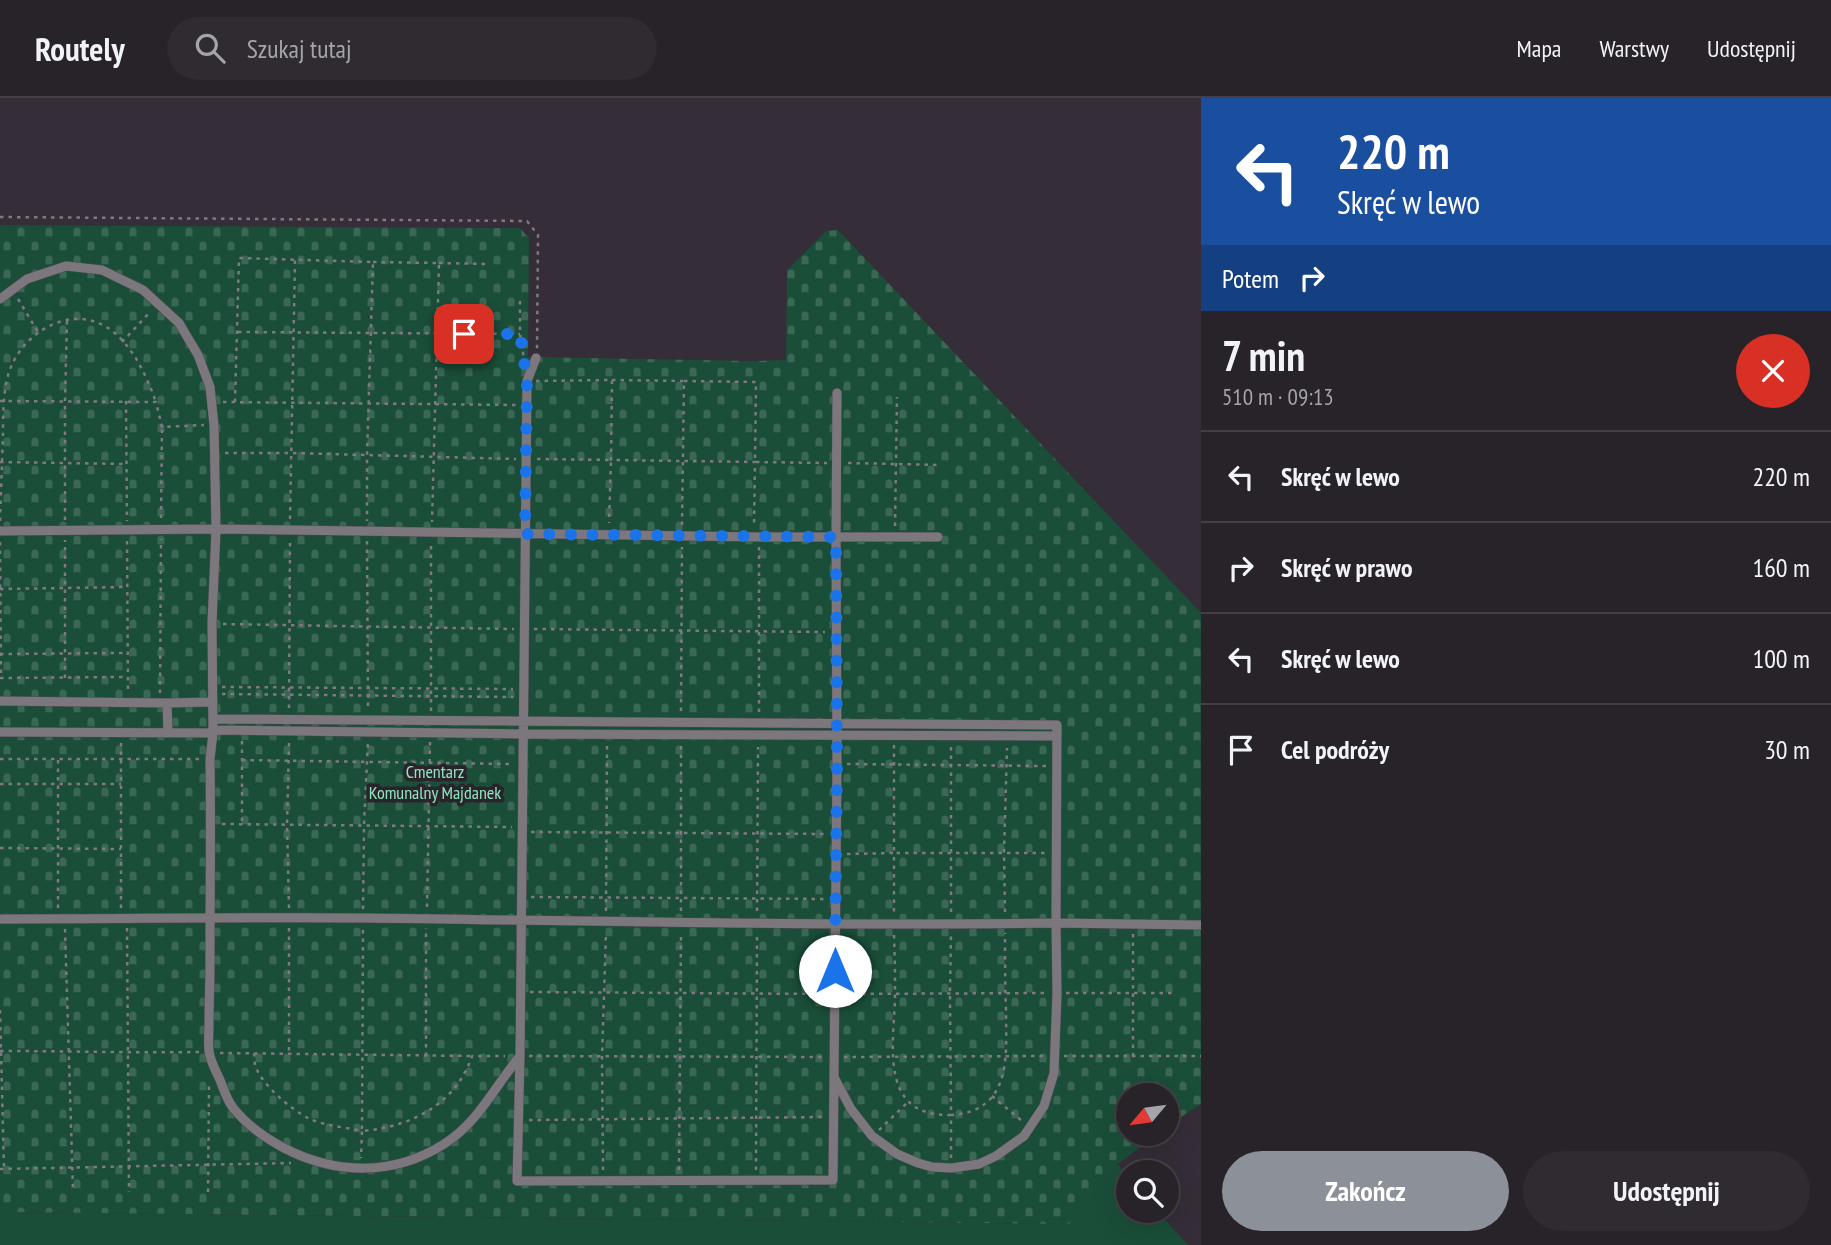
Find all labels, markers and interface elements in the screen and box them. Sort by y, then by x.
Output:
search box [167,17,657,80]
text: Routely [35,27,125,70]
icon: search [191,29,229,67]
text: Szukaj tutaj [247,32,352,65]
text: Mapa [1517,33,1561,64]
text: Warstwy [1599,33,1669,64]
text: Udostępnij [1707,33,1796,64]
text: 220 m [1337,119,1450,183]
icon: left [1222,126,1313,217]
text: Skręć w lewo [1337,181,1480,223]
icon: right [1293,259,1331,297]
text: Potem [1222,262,1279,295]
pin [434,304,494,364]
icon: arrive [445,315,483,353]
text: 7 min [1222,328,1305,383]
button: close [1736,334,1810,408]
text: 510 m · 09:13 [1222,382,1334,411]
icon: left [1222,458,1260,496]
text: Skręć w lewo [1281,460,1400,493]
text: 220 m [1752,460,1810,493]
icon: right [1222,549,1260,587]
text: Skręć w prawo [1281,551,1412,584]
text: 160 m [1752,551,1810,584]
icon: left [1222,640,1260,678]
text: Skręć w lewo [1281,642,1400,675]
text: 100 m [1752,642,1810,675]
icon: arrive [1222,731,1260,769]
text: Cel podróży [1281,733,1389,766]
text: 30 m [1764,733,1810,766]
park label: Cmentarz Komunalny Majdanek [369,760,501,804]
position arrow [798,934,872,1008]
north arrow [1116,1083,1180,1146]
map controls [1116,1083,1179,1223]
button: Zakończ [1222,1151,1509,1231]
button: Udostępnij [1523,1151,1810,1231]
button: search [1116,1160,1179,1223]

